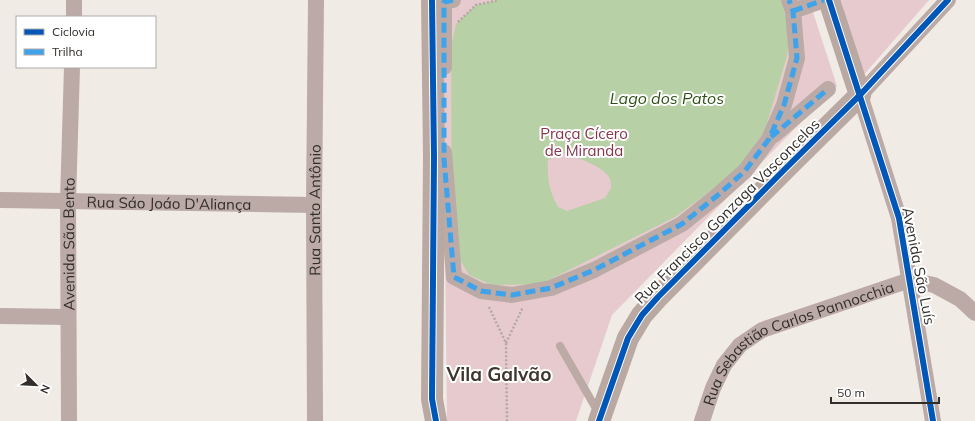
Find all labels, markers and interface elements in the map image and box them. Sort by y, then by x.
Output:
legend [16,16,156,68]
text: Ciclovia [52,24,95,39]
text: Trilha [52,44,83,59]
water label: Lago dos Patos [610,88,724,108]
street label: Rua Francisco Gonzaga Vasconcelos [630,114,824,308]
park label: Praça Cícero de Miranda [540,124,628,160]
street label: Rua Santo Antônio [304,144,324,276]
street label: Avenida São Bento [58,177,78,310]
street label: Rua Sáo Joáo D'Aliança [86,192,252,214]
street label: Avenida São Luís [898,206,940,326]
street label: Rua Sebastião Carlos Pannocchia [698,277,896,408]
district label: Vila Galvão [446,362,551,386]
north arrow [16,365,56,405]
scale bar [831,379,939,405]
text: N [37,382,53,396]
text: 50 m [837,385,865,400]

